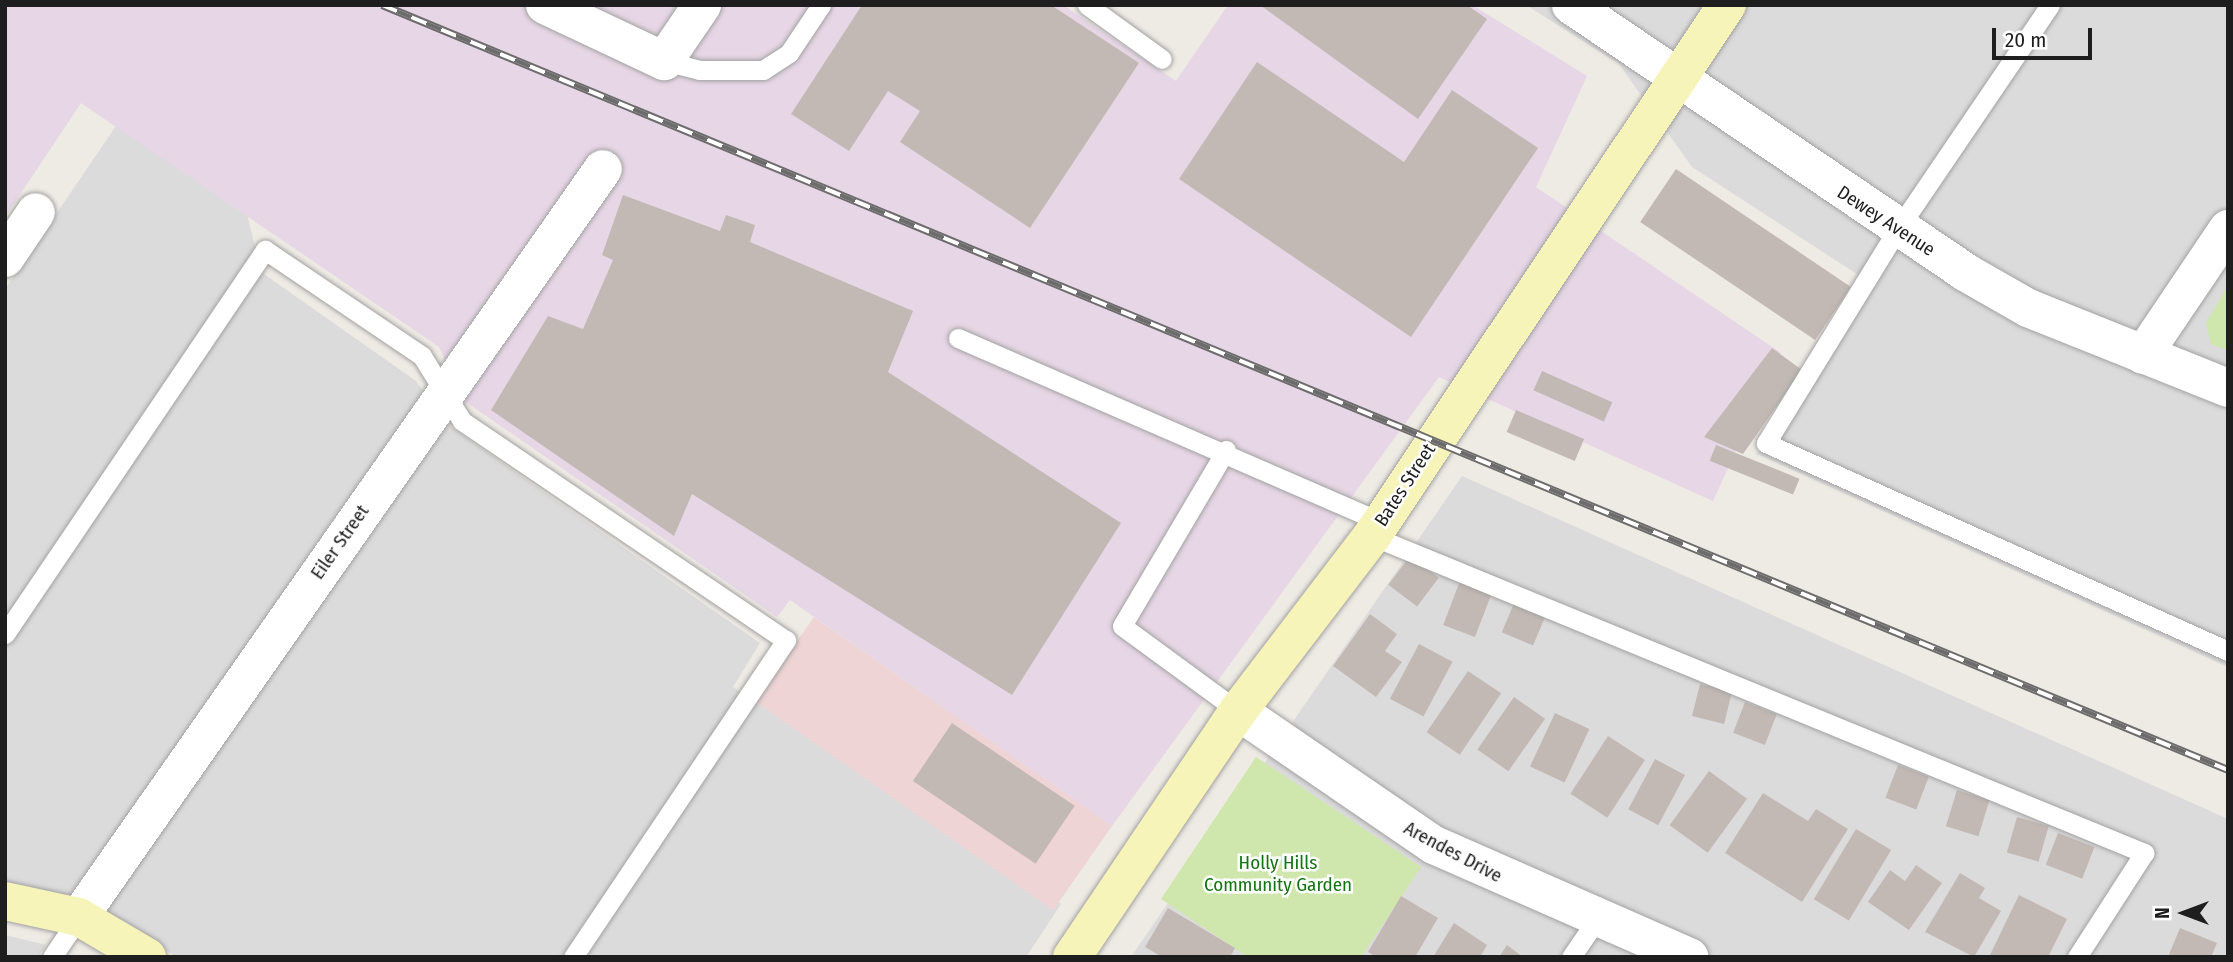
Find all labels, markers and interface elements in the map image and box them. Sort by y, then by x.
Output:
scale bar [1995,14,2095,58]
text: 20 m [2005,27,2046,53]
street label: Dewey Avenue [1833,181,1939,261]
street label: Bates Street [1370,439,1440,531]
street label: Eiler Street [306,500,374,584]
street label: Arendes Drive [1400,817,1506,887]
park label: Holly Hills Community Garden [1204,852,1352,896]
north arrow [2149,878,2219,948]
text: N [2151,907,2174,919]

